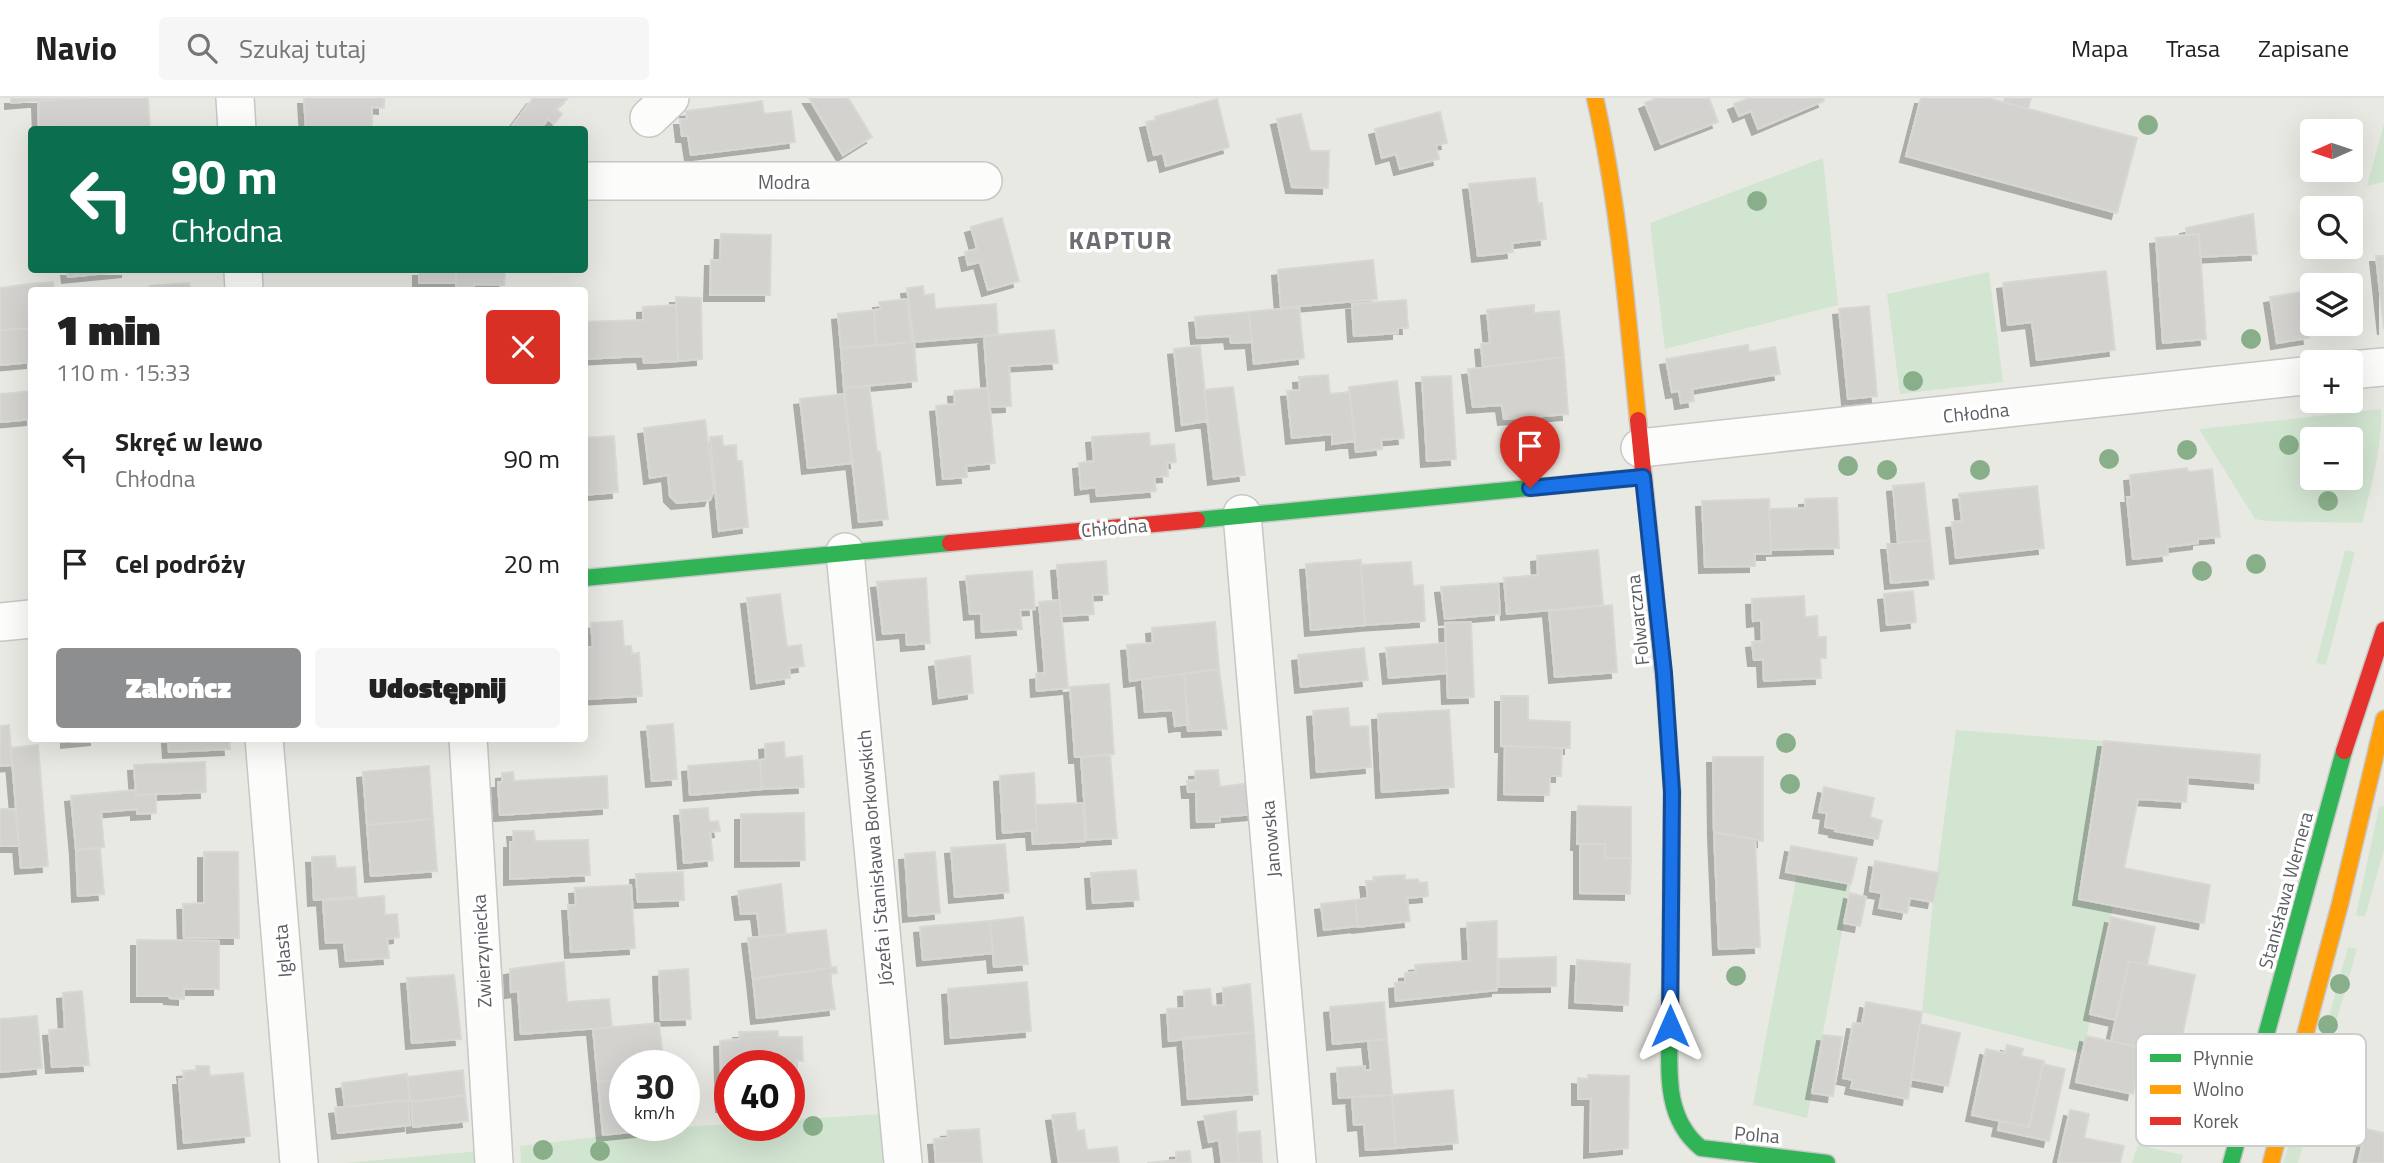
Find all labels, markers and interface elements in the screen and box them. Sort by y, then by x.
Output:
search box [159,17,649,80]
text: Navio [35,23,117,73]
icon: search [183,29,221,67]
text: Szukaj tutaj [239,29,366,68]
text: Mapa [2071,30,2128,66]
text: Trasa [2166,30,2220,66]
text: Zapisane [2258,30,2349,66]
north arrow [2300,119,2362,182]
map controls [2300,119,2363,490]
text: 90 m [171,138,278,213]
icon: left [56,154,147,245]
street label: Modra [758,167,810,196]
button: search [2300,196,2363,259]
text: Chłodna [171,206,283,254]
district label: KAPTUR [1068,220,1174,259]
button: layers [2300,273,2363,336]
text: 1 min [56,297,160,361]
button: close [486,310,560,384]
button: + [2300,350,2363,413]
text: 110 m · 15:33 [56,355,191,390]
street label: Chłodna [1942,394,2011,430]
pin [1500,416,1560,488]
text: Skręć w lewo [115,422,263,461]
icon: arrive [1511,427,1549,465]
button: − [2300,427,2363,490]
text: 90 m [503,439,560,478]
icon: left [56,440,94,478]
text: Chłodna [115,461,195,496]
street label: Chłodna [1080,510,1149,544]
text: Cel podróży [115,544,245,583]
text: 20 m [503,544,560,583]
icon: arrive [56,545,94,583]
street label: Folwarczna [1618,573,1656,667]
button: Zakończ [56,648,301,728]
button: Udostępnij [315,648,560,728]
street label: Józefa i Stanisława Borkowskich [848,729,900,987]
street label: Janowska [1252,799,1288,879]
street label: Stanisława Wernera [2250,808,2320,972]
street label: Zwierzyniecka [464,893,498,1008]
street label: Iglasta [265,923,299,979]
position arrow [1633,989,1707,1063]
legend [2136,1034,2366,1146]
text: Płynnie [2193,1043,2254,1072]
speed limit sign: 40 [714,1050,805,1141]
text: 30 [635,1059,674,1113]
text: Wolno [2193,1074,2244,1103]
text: km/h [634,1099,675,1126]
text: Korek [2193,1106,2239,1135]
street label: Polna [1733,1118,1781,1150]

